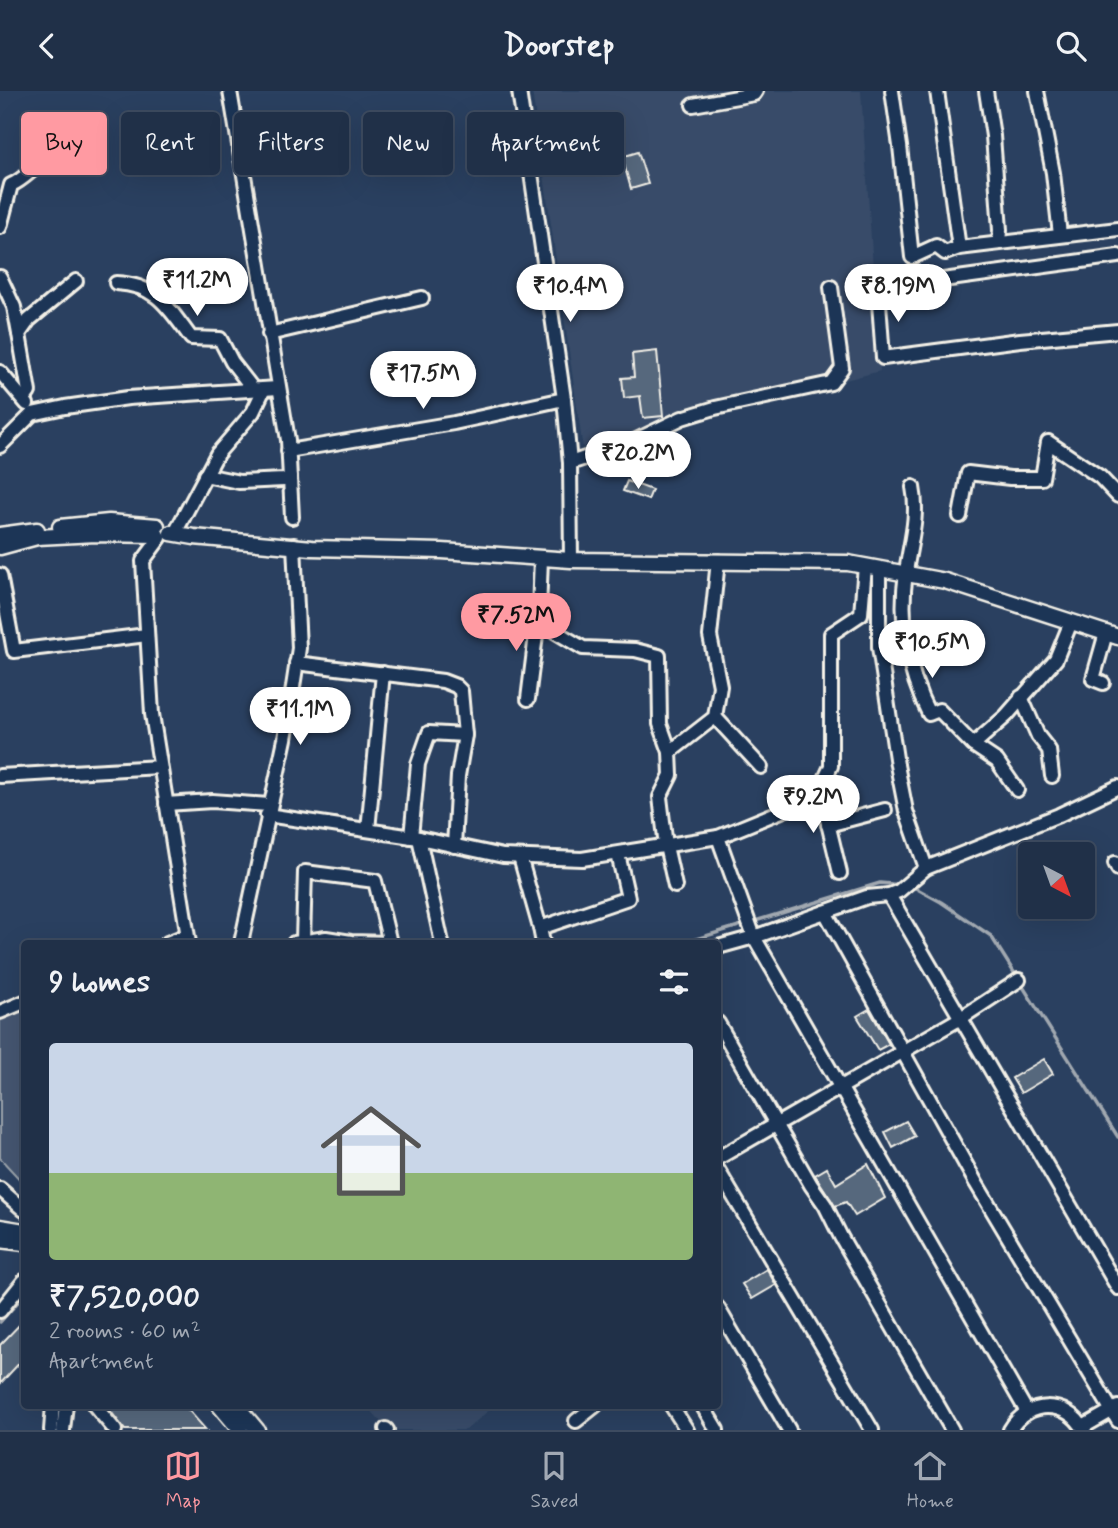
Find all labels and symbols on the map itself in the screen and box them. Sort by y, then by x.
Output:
pin: ₹11.2M [140,259,254,318]
pin: ₹10.4M [513,265,627,324]
pin: ₹8.19M [841,265,955,324]
pin: ₹17.5M [366,351,480,411]
pin: ₹20.2M [581,431,695,491]
pin: ₹7.52M [459,594,573,653]
pin: ₹10.5M [875,621,989,680]
pin: ₹11.1M [243,687,357,747]
pin: ₹9.2M [764,775,862,835]
north arrow [1018,842,1096,919]

